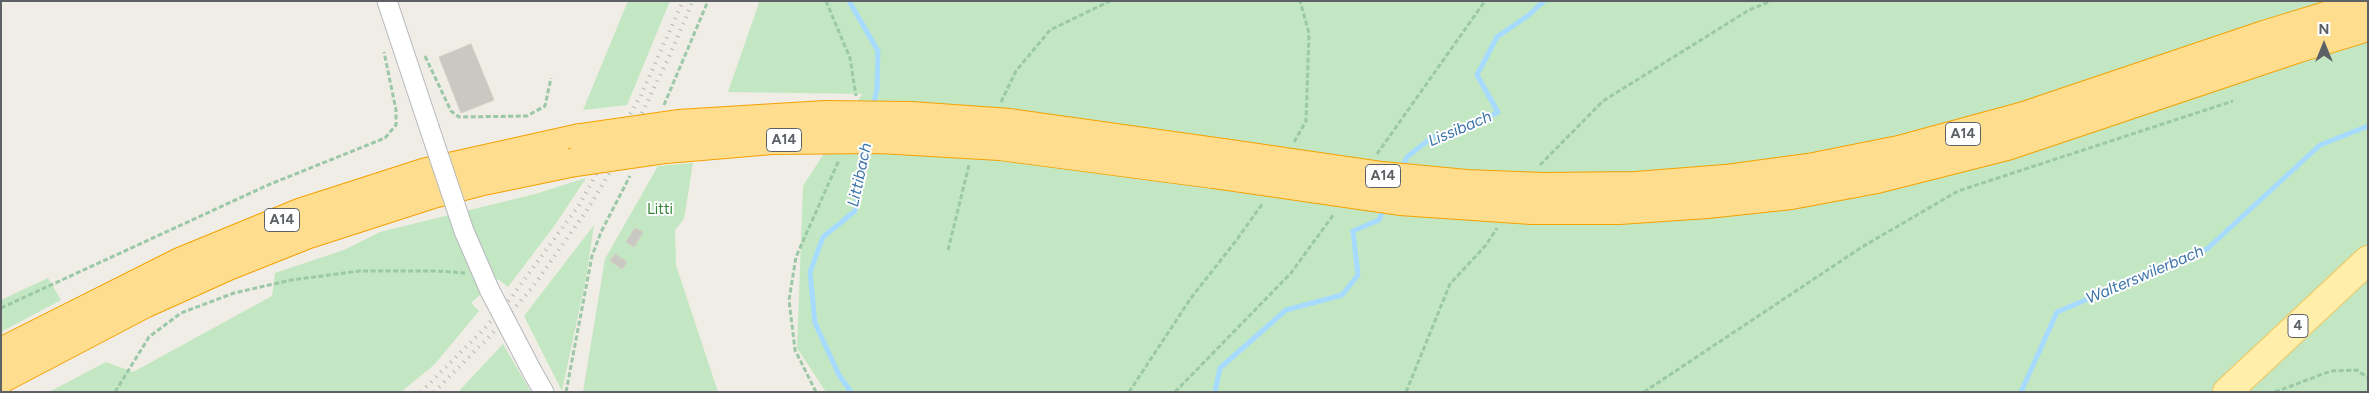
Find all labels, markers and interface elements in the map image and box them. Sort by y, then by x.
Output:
north arrow [2299,20,2349,70]
text: N [2319,21,2329,38]
water label: Lissibach [1425,107,1495,151]
road number: A14 [1946,122,1980,146]
road number: A14 [766,128,802,152]
water label: Littibach [844,141,876,209]
road number: A14 [1366,165,1400,188]
park label: Litti [647,201,673,219]
road number: A14 [264,208,300,232]
water label: Walterswilerbach [2083,242,2207,308]
road number: 4 [2288,314,2308,338]

